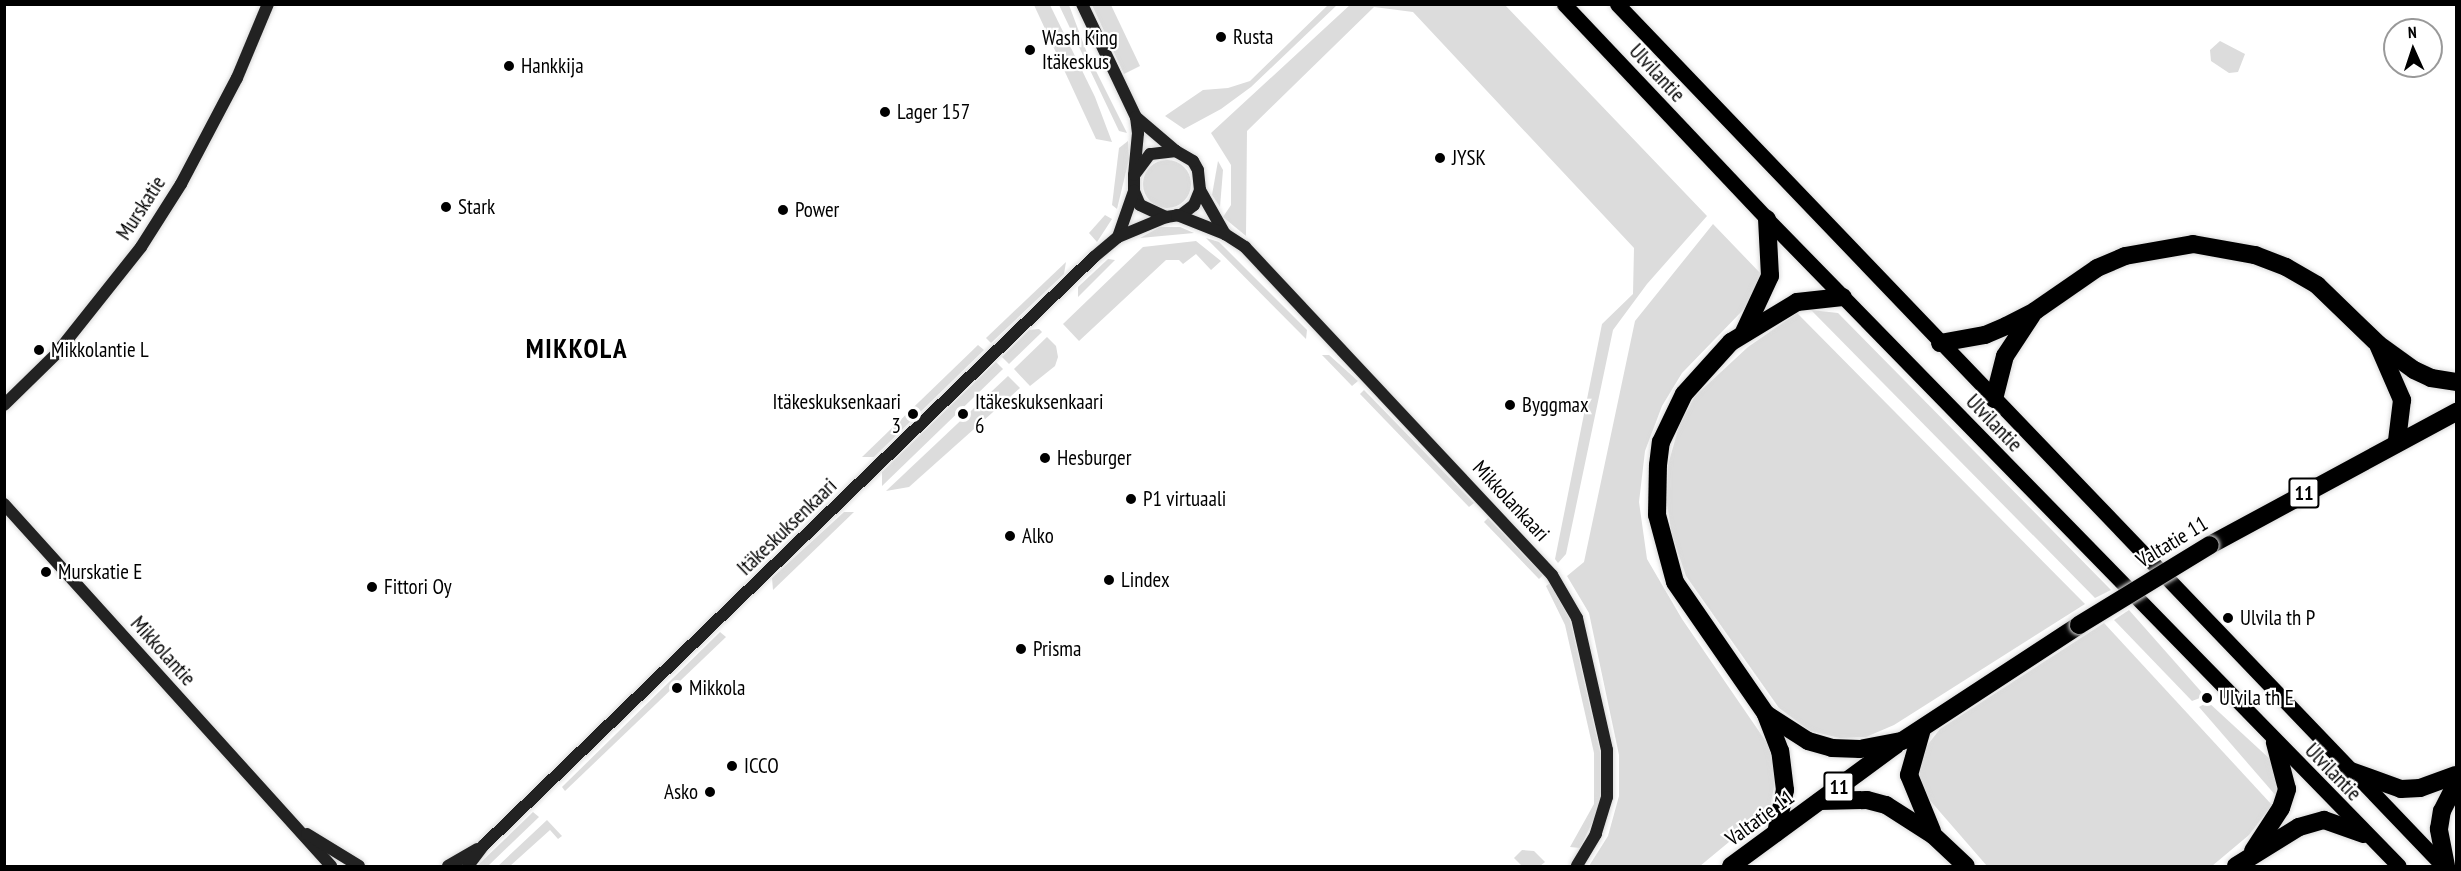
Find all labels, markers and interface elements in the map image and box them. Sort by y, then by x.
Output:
north arrow [2383,18,2443,78]
text: N [2407,22,2417,42]
place label: Rusta [1233,24,1273,50]
place label: Wash King Itäkeskus [1042,25,1118,75]
marker: Rusta [1214,30,1228,44]
street label: Ulvilantie [1624,39,1690,107]
marker: Wash King Itäkeskus [1023,43,1037,57]
place label: Hankkija [521,53,584,79]
marker: Hankkija [502,59,516,73]
place label: Lager 157 [897,99,970,125]
marker: Lager 157 [878,105,892,119]
place label: JYSK [1452,145,1486,171]
marker: JYSK [1433,151,1447,165]
street label: Murskatie [111,171,171,245]
place label: Stark [458,194,495,220]
place label: Power [795,197,839,223]
marker: Stark [439,200,453,214]
marker: Power [776,203,790,217]
district label: MIKKOLA [526,333,628,365]
place label: Mikkolantie L [51,337,149,363]
marker: Mikkolantie L [32,343,46,357]
place label: Itäkeskuksenkaari 3 [773,389,901,439]
place label: Itäkeskuksenkaari 6 [975,389,1103,439]
street label: Ulvilantie [1961,389,2027,457]
place label: Byggmax [1522,392,1589,418]
marker: Byggmax [1503,398,1517,412]
marker: Itäkeskuksenkaari 3 [906,407,920,421]
marker: Itäkeskuksenkaari 6 [956,407,970,421]
place label: Hesburger [1057,445,1132,471]
marker: Hesburger [1038,451,1052,465]
street label: Mikkolankaari [1467,456,1555,546]
street label: Itäkeskuksenkaari [732,473,842,581]
road number: 11 [2288,476,2320,510]
place label: P1 virtuaali [1143,486,1226,512]
marker: P1 virtuaali [1124,492,1138,506]
street label: Valtatie 11 [2132,511,2212,573]
place label: Alko [1022,523,1054,549]
marker: Alko [1003,529,1017,543]
place label: Murskatie E [58,559,142,585]
marker: Murskatie E [39,565,53,579]
place label: Lindex [1121,567,1170,593]
marker: Lindex [1102,573,1116,587]
place label: Fittori Oy [384,574,452,600]
marker: Fittori Oy [365,580,379,594]
place label: Ulvila th P [2240,605,2315,631]
street label: Mikkolantie [125,611,201,691]
marker: Ulvila th P [2221,611,2235,625]
place label: Prisma [1033,636,1081,662]
marker: Prisma [1014,642,1028,656]
place label: Mikkola [689,675,745,701]
marker: Mikkola [670,681,684,695]
place label: Ulvila th E [2219,685,2294,711]
marker: Ulvila th E [2200,691,2214,705]
street label: Ulvilantie [2300,738,2366,806]
place label: ICCO [744,753,779,779]
marker: ICCO [725,759,739,773]
road number: 11 [1822,770,1856,804]
place label: Asko [664,779,698,805]
marker: Asko [703,785,717,799]
street label: Valtatie 11 [1721,785,1799,851]

